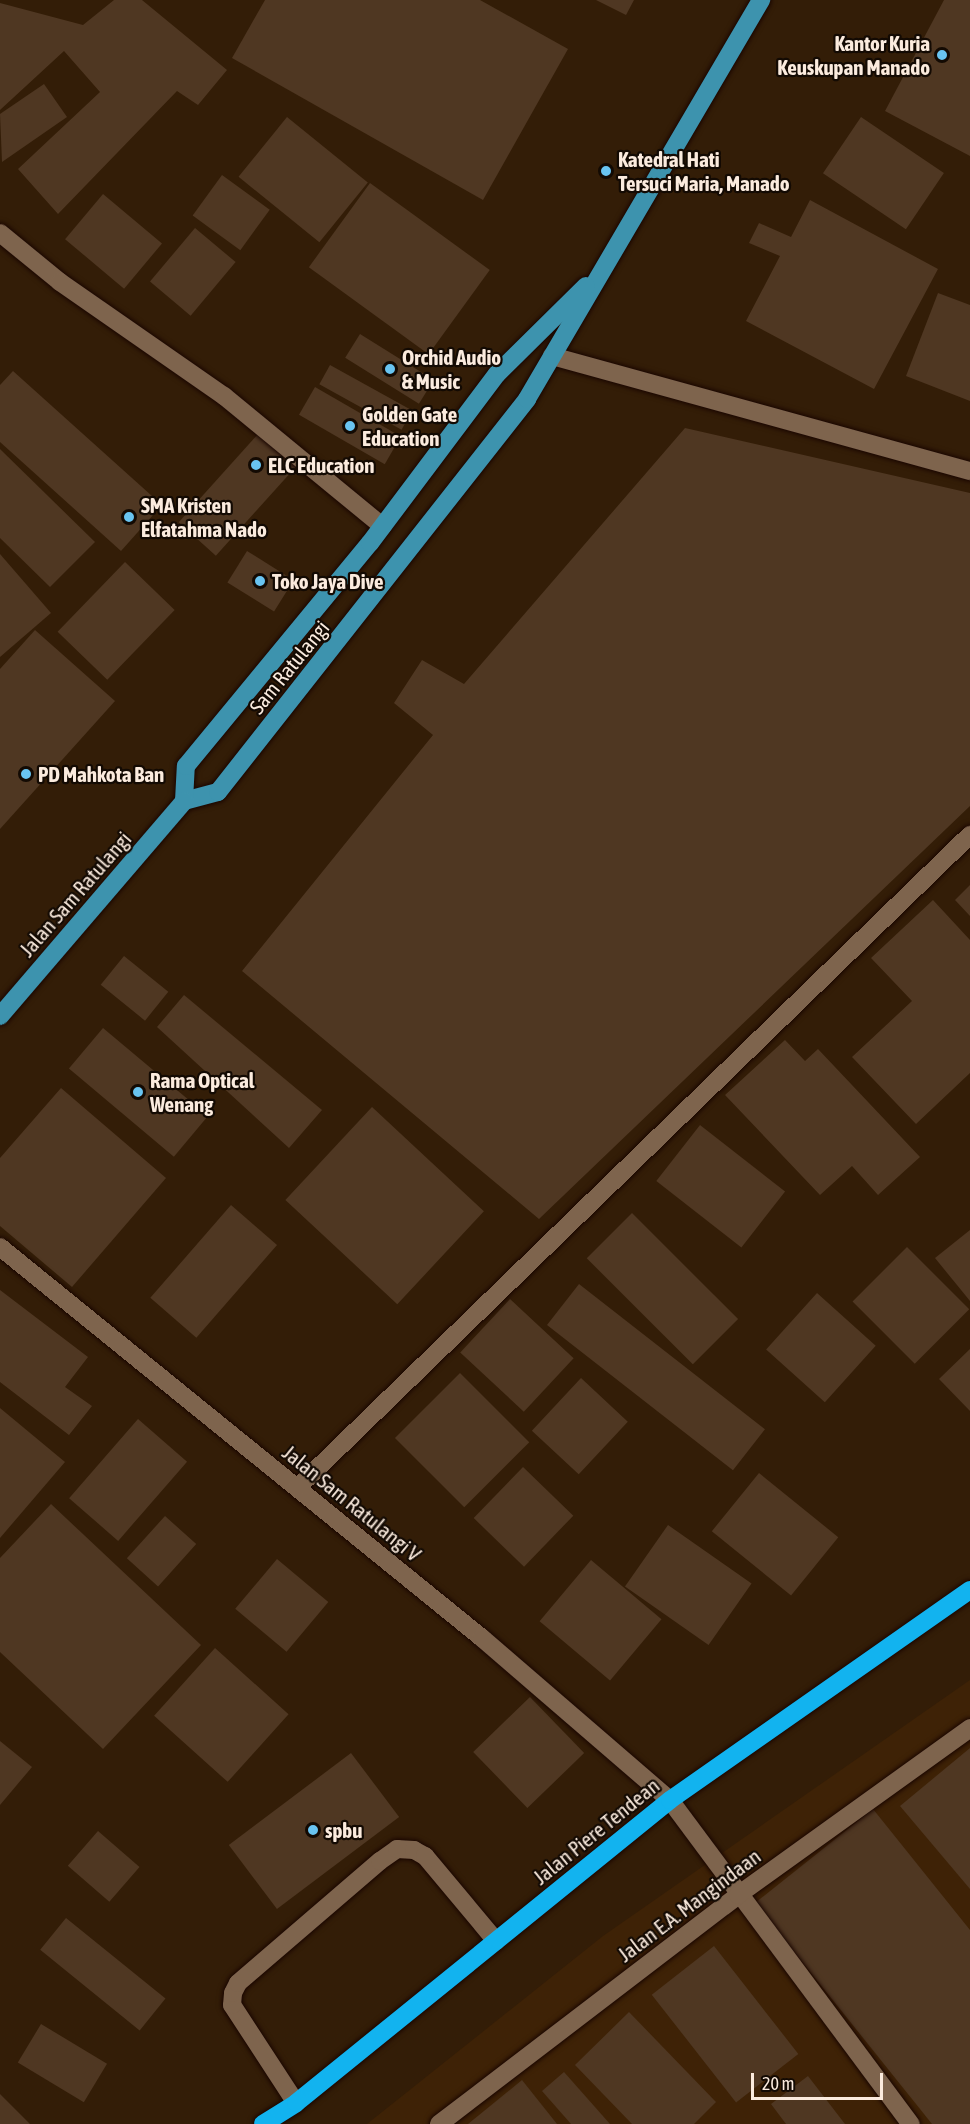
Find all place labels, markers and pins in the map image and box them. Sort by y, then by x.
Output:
place label: Kantor Kuria Keuskupan Manado [777,30,930,80]
marker: Kantor Kuria Keuskupan Manado [935,48,949,62]
place label: Katedral Hati Tersuci Maria, Manado [618,146,790,196]
marker: Katedral Hati Tersuci Maria, Manado [599,164,613,178]
place label: Orchid Audio & Music [402,344,501,394]
marker: Orchid Audio & Music [383,362,397,376]
place label: Golden Gate Education [362,401,457,451]
marker: Golden Gate Education [343,419,357,433]
place label: ELC Education [268,452,374,478]
marker: ELC Education [249,458,263,472]
place label: SMA Kristen Elfatahma Nado [141,492,267,542]
marker: SMA Kristen Elfatahma Nado [122,510,136,524]
place label: Toko Jaya Dive [272,568,384,594]
marker: Toko Jaya Dive [253,574,267,588]
place label: PD Mahkota Ban [38,761,164,787]
marker: PD Mahkota Ban [19,767,33,781]
place label: Rama Optical Wenang [150,1067,254,1117]
marker: Rama Optical Wenang [131,1085,145,1099]
place label: spbu [325,1817,362,1843]
marker: spbu [306,1823,320,1837]

